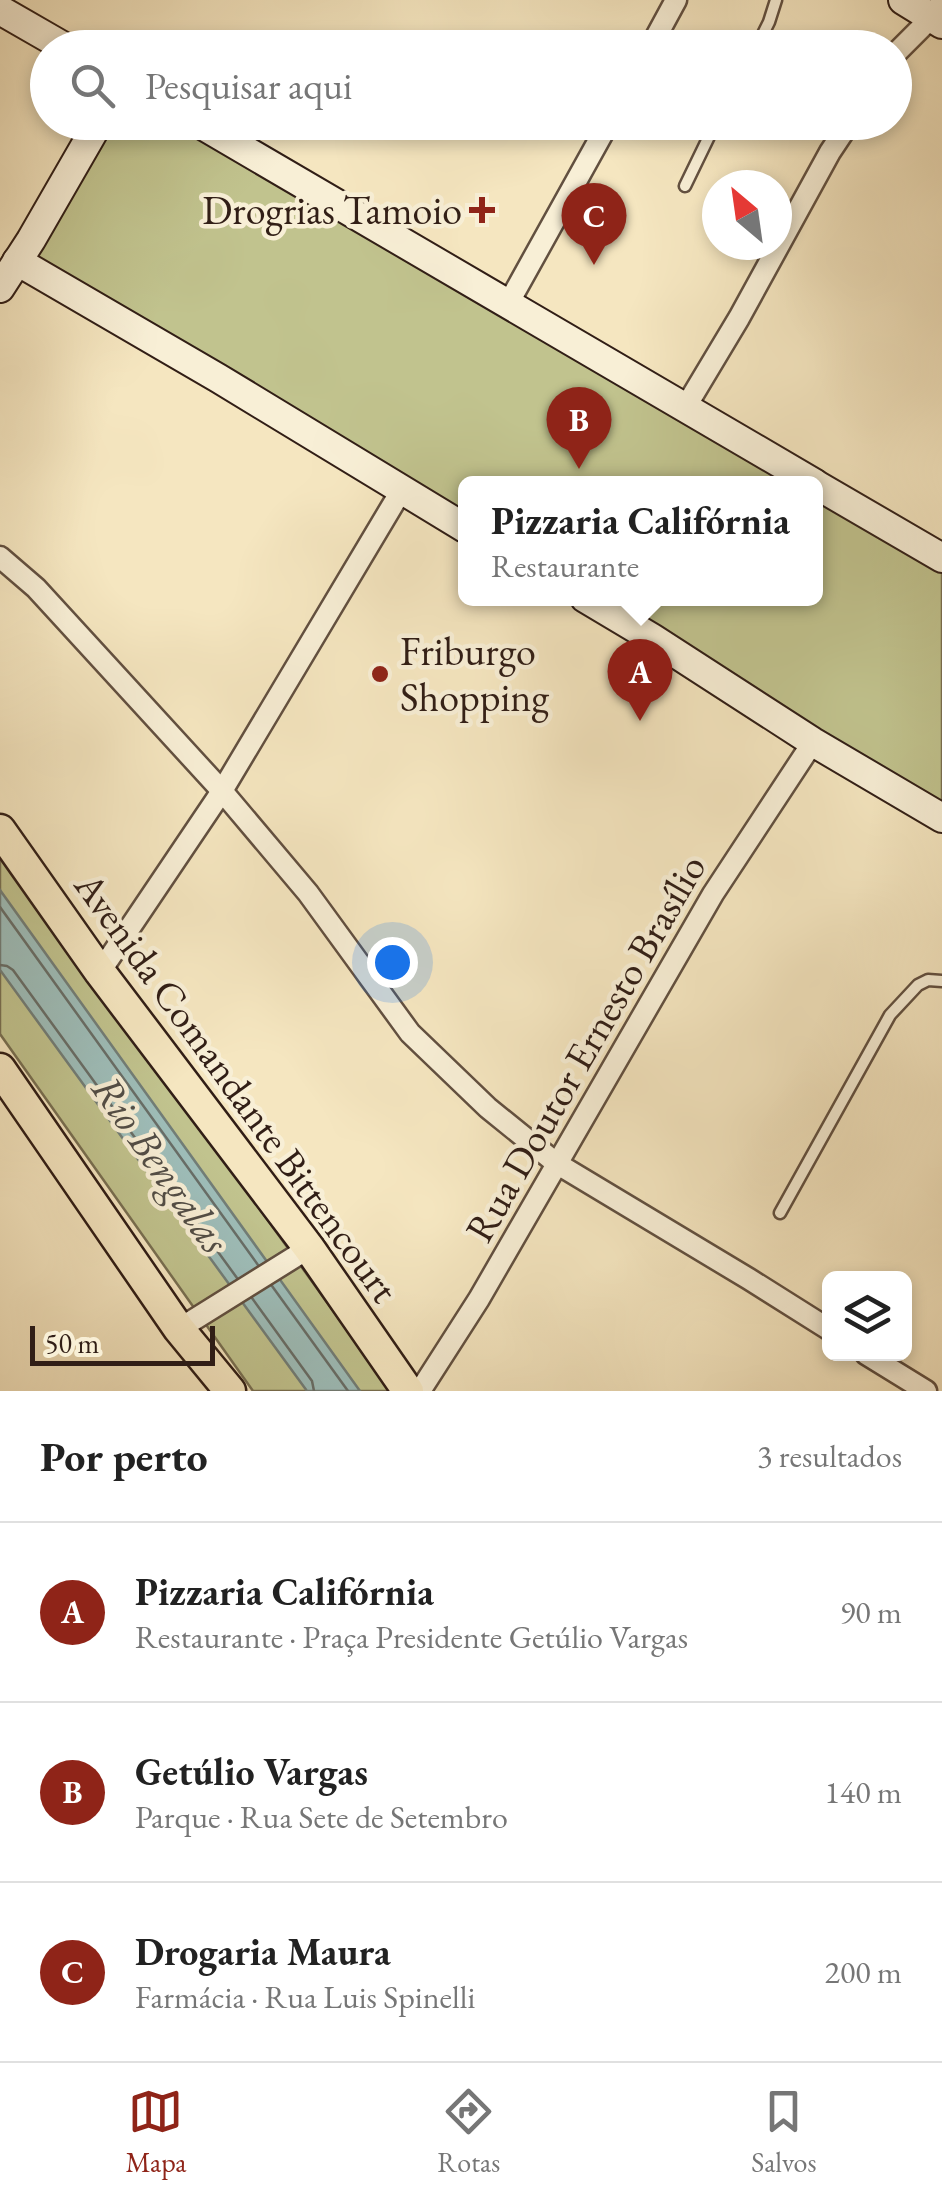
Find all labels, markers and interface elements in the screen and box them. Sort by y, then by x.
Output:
search box [30,30,912,140]
icon: search [65,58,120,113]
text: Pesquisar aqui [145,61,352,110]
north arrow [702,170,792,260]
pin: C [562,182,626,265]
place label: Drogrias Tamoio [202,184,462,236]
marker: Drogrias Tamoio [471,199,493,221]
pin: B [546,386,612,469]
popup [458,476,823,606]
text: Pizzaria Califórnia [491,496,790,545]
text: Restaurante [491,545,639,587]
place label: Friburgo Shopping [400,625,549,723]
pin: A [608,638,672,721]
marker: Friburgo Shopping [369,663,391,685]
street label: Rua Doutor Ernesto Brasílio [453,845,717,1251]
street label: Avenida Comandante Bittencourt [63,861,411,1313]
your location [367,937,418,988]
water label: Rio Bengalas [79,1064,243,1264]
map controls [822,1271,912,1361]
button: layers [822,1271,912,1361]
scale bar [30,1321,215,1366]
text: 50 m [45,1325,99,1361]
text: Por perto [40,1429,208,1484]
text: 3 resultados [757,1435,902,1477]
text: Pizzaria Califórnia [135,1567,434,1616]
text: A [61,1591,84,1633]
text: 90 m [840,1591,902,1633]
text: Restaurante · Praça Presidente Getúlio Vargas [135,1616,688,1658]
text: Getúlio Vargas [135,1747,368,1796]
text: B [62,1771,83,1813]
text: 140 m [825,1771,902,1813]
text: Parque · Rua Sete de Setembro [135,1796,508,1838]
text: Drogaria Maura [135,1927,391,1976]
text: C [61,1951,84,1993]
text: 200 m [825,1951,902,1993]
text: Farmácia · Rua Luis Spinelli [135,1976,475,2018]
tab: Mapa [125,2084,186,2180]
tab: Rotas [437,2084,500,2180]
tab: Salvos [751,2084,817,2180]

